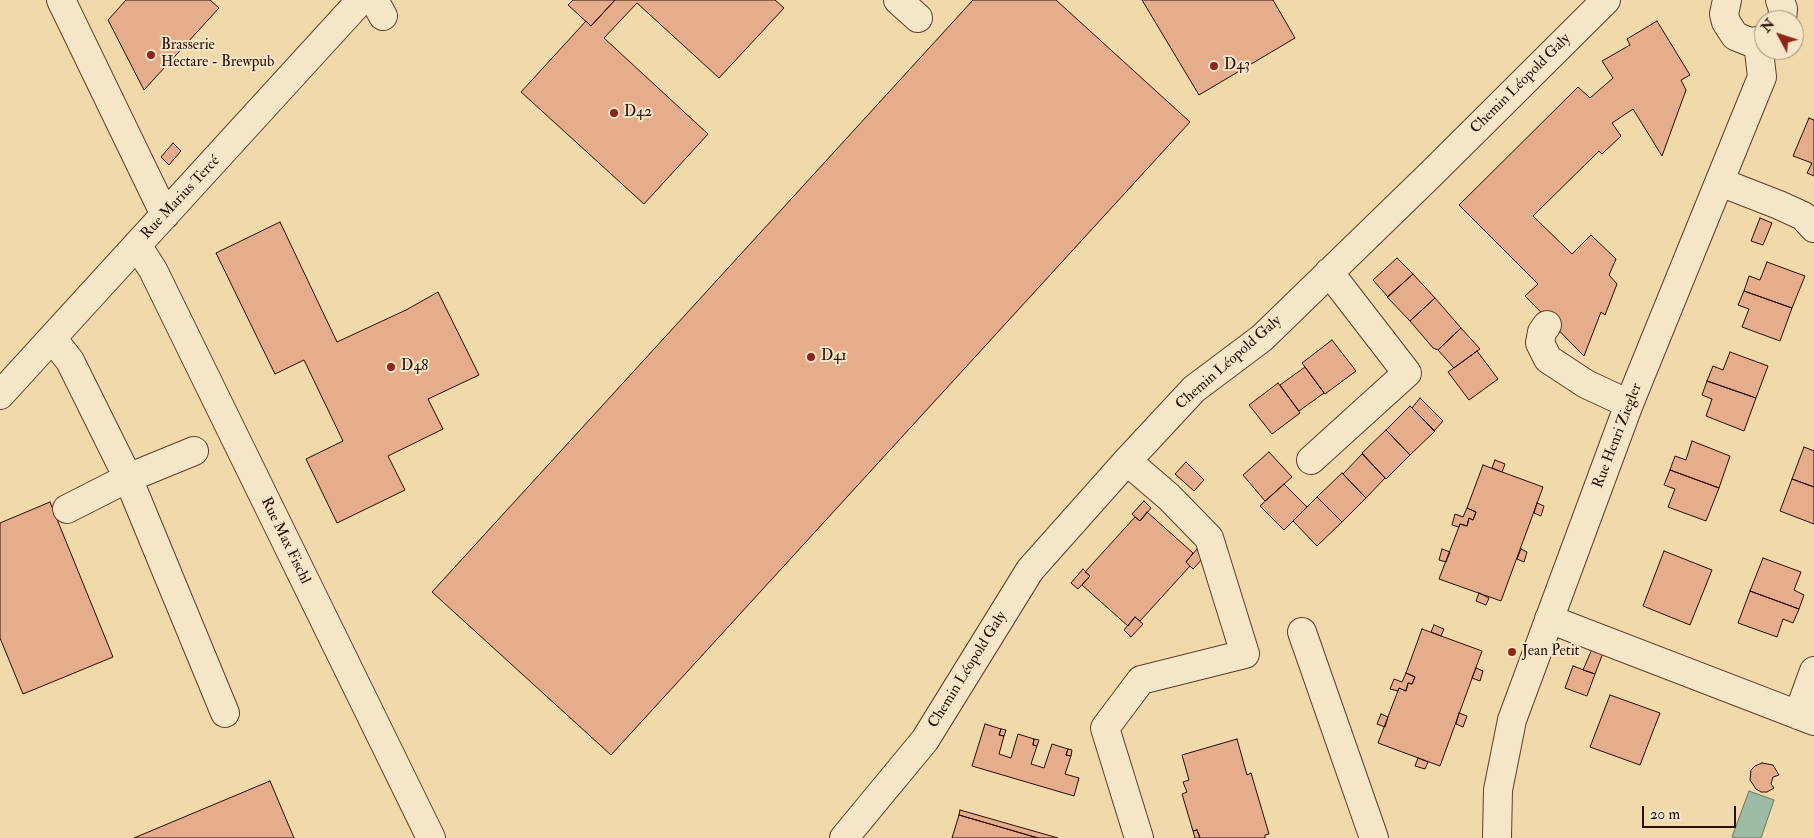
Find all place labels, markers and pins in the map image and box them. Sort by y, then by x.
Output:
place label: Brasserie Hectare - Brewpub [161,37,274,72]
marker: Brasserie Hectare - Brewpub [145,49,157,61]
place label: D43 [1224,57,1250,75]
marker: D43 [1208,60,1220,72]
place label: D42 [624,104,652,122]
marker: D42 [608,107,620,119]
place label: D41 [821,348,847,366]
marker: D41 [805,351,817,363]
place label: D48 [401,358,428,376]
marker: D48 [385,361,397,373]
place label: Jean Petit [1522,643,1579,661]
marker: Jean Petit [1506,646,1518,658]

